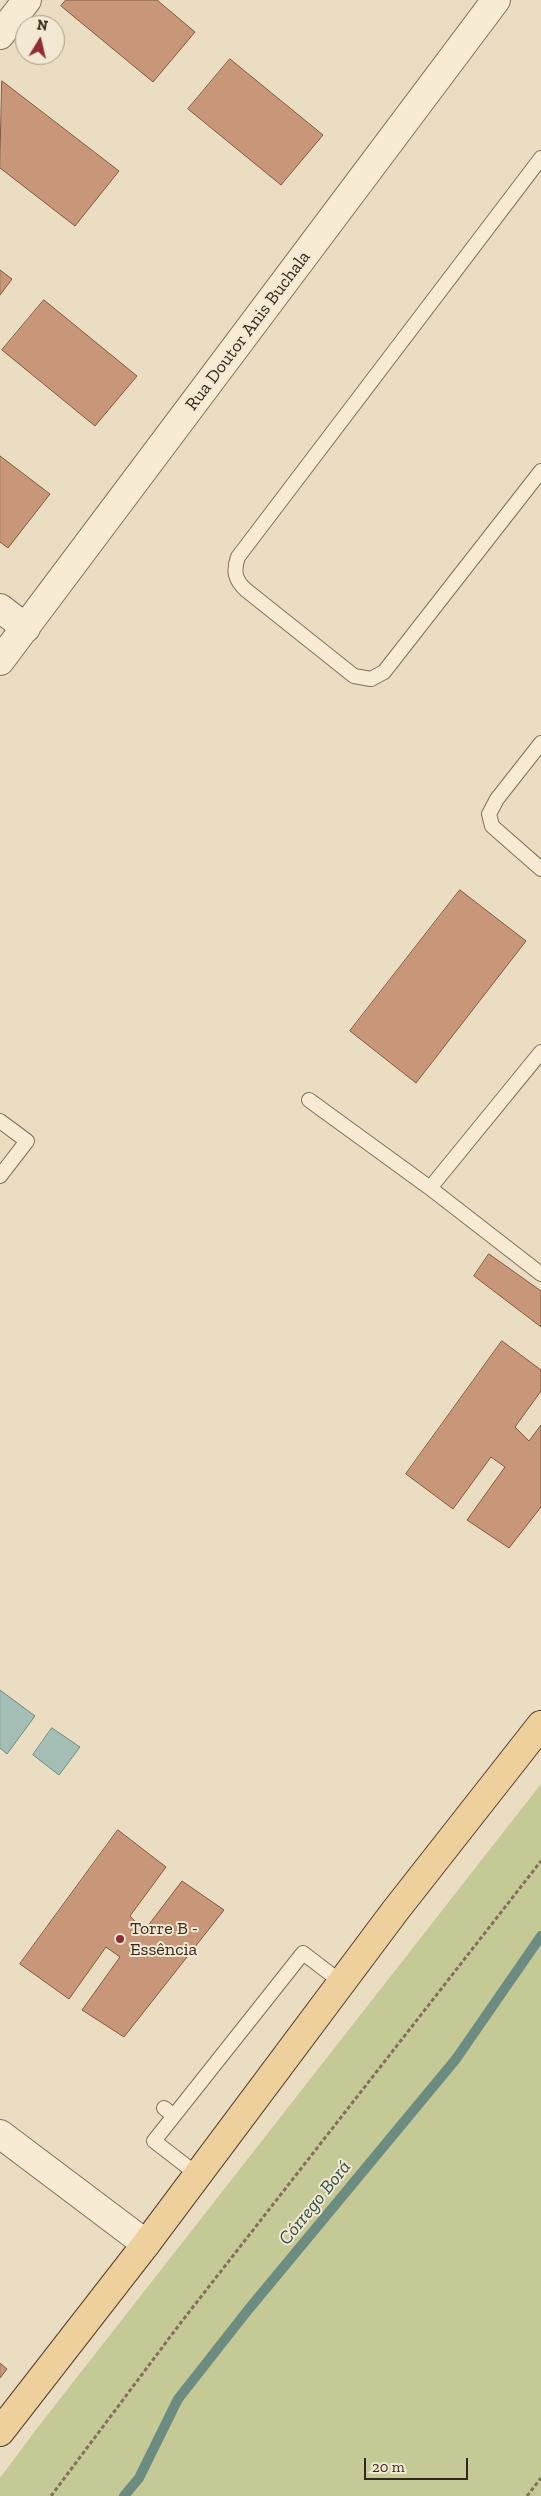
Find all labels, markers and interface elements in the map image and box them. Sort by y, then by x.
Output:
north arrow [15,15,65,65]
text: N [36,16,49,35]
street label: Rua Doutor Anis Buchala [181,247,315,415]
place label: Torre B - Essência [130,1918,198,1960]
marker: Torre B - Essência [114,1933,126,1945]
water label: Córrego Borá [274,2156,356,2250]
scale bar [366,2448,470,2480]
text: 20 m [372,2458,405,2476]

